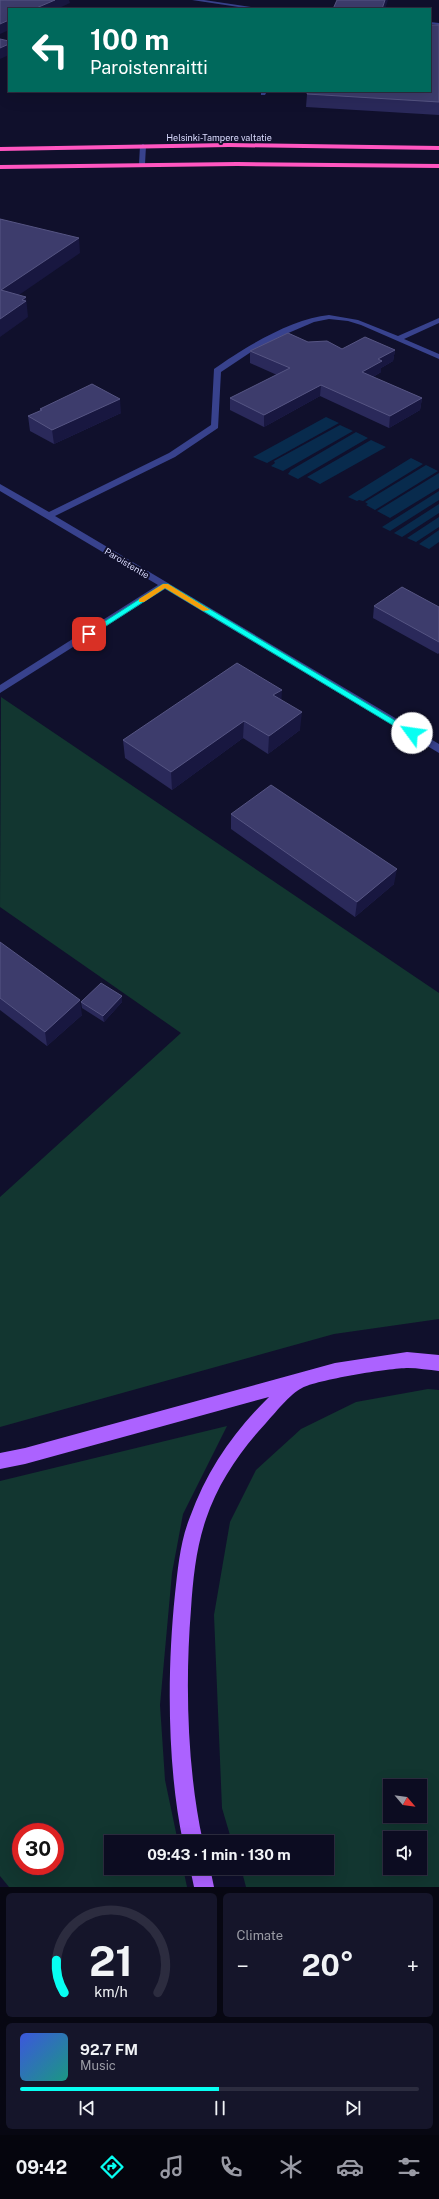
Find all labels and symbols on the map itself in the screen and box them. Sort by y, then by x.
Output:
street label: Helsinki-Tampere valtatie [166,132,272,143]
street label: Paroistentie [103,545,151,581]
pin [72,617,106,651]
position arrow [391,712,433,754]
north arrow [383,1779,427,1823]
speed limit sign: 30 [12,1823,64,1875]

